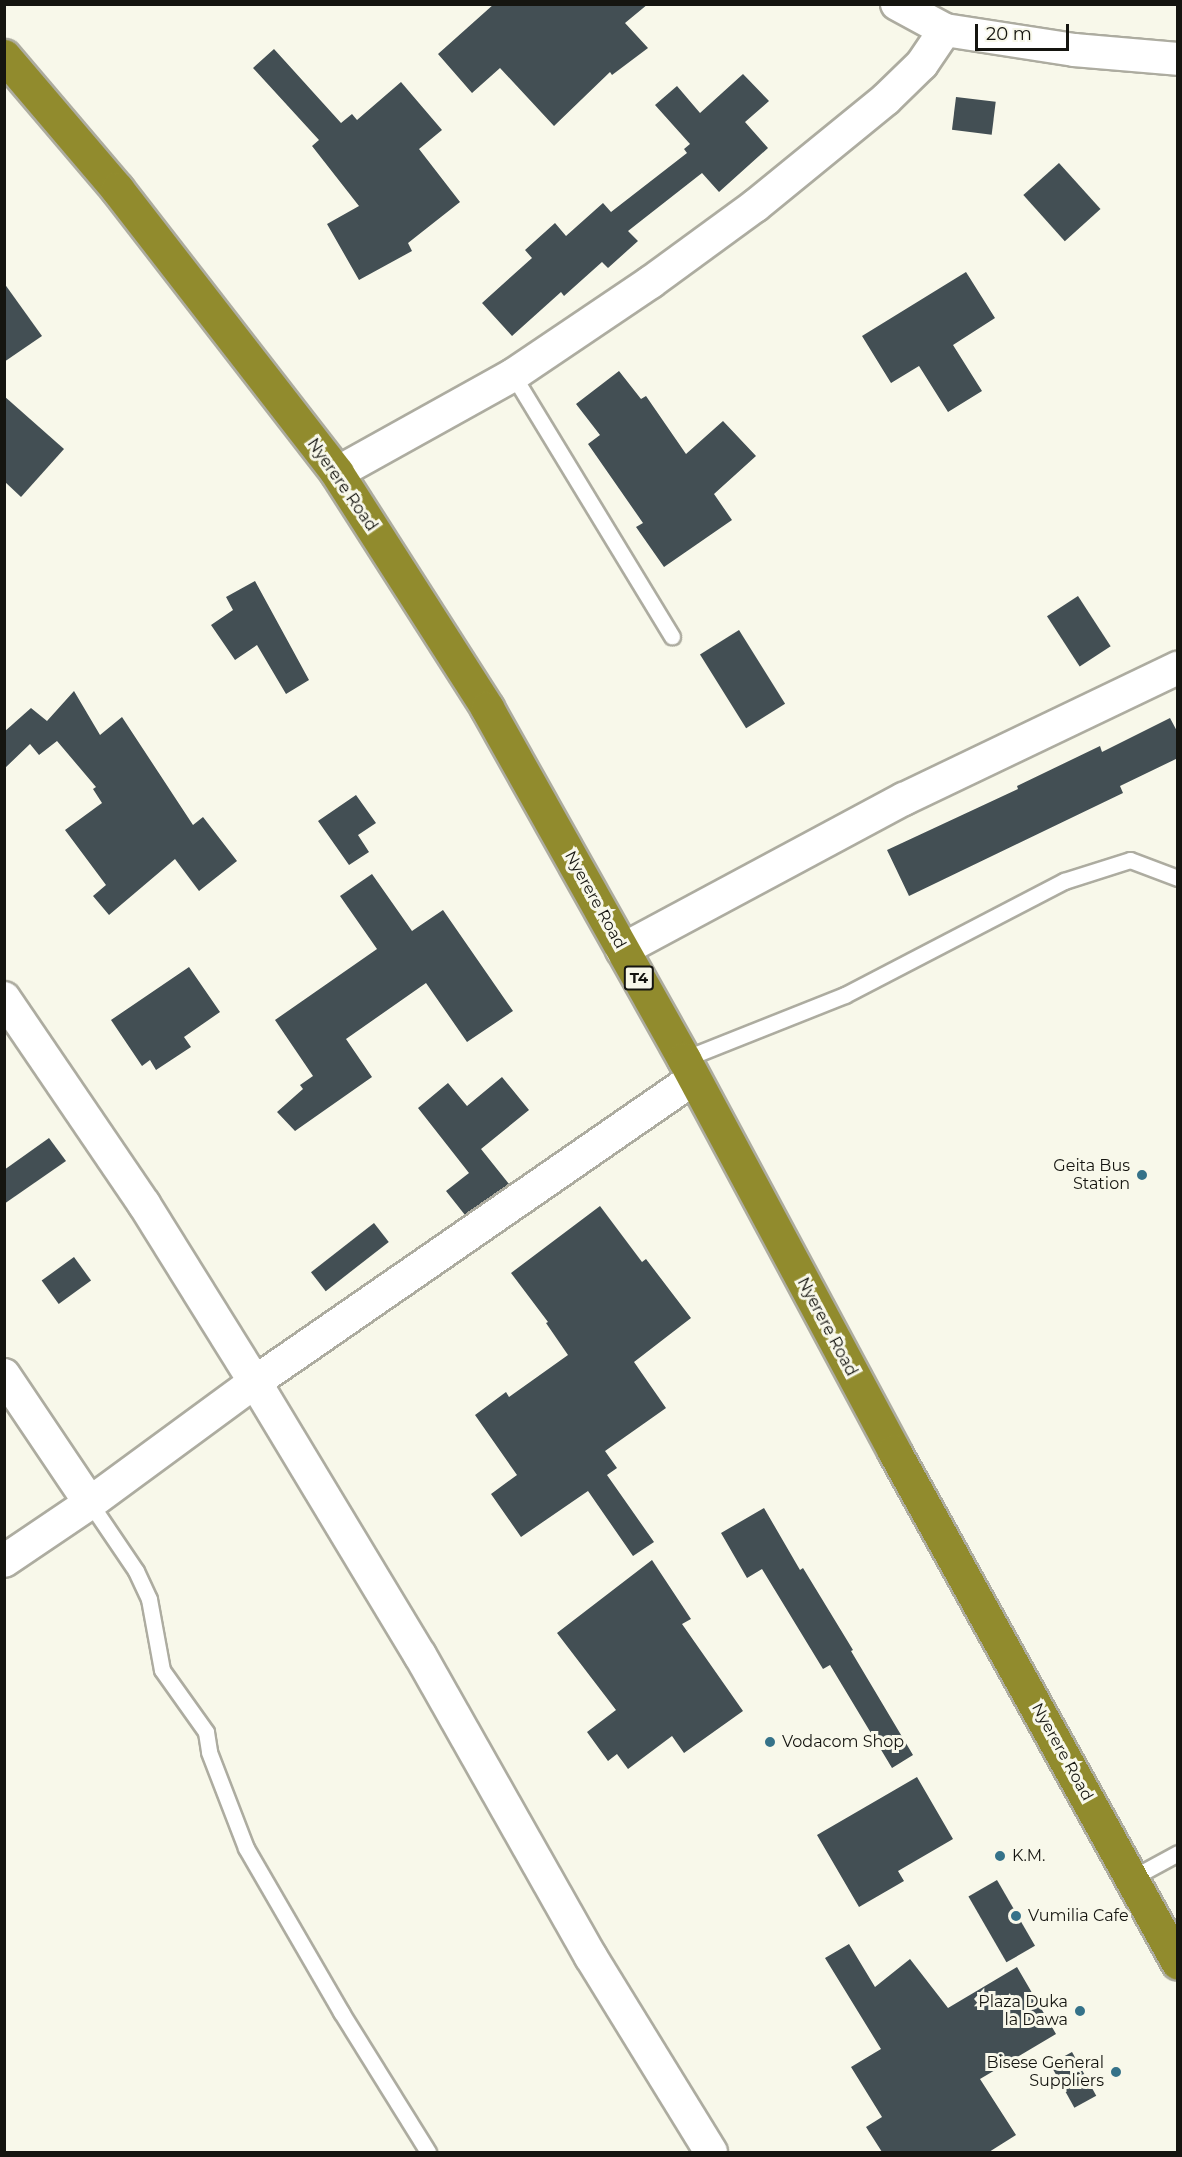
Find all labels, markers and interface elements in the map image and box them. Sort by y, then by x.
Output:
scale bar [978,12,1072,50]
text: 20 m [986,23,1032,45]
street label: Nyerere Road [303,435,381,535]
street label: Nyerere Road [560,848,630,952]
road number: T4 [622,966,656,990]
place label: Geita Bus Station [1053,1156,1130,1194]
marker: Geita Bus Station [1135,1168,1149,1182]
street label: Nyerere Road [793,1274,861,1380]
street label: Nyerere Road [1027,1700,1097,1804]
place label: Vodacom Shop [782,1732,904,1752]
marker: Vodacom Shop [763,1735,777,1749]
place label: K.M. [1012,1846,1045,1866]
marker: K.M. [993,1849,1007,1863]
place label: Vumilia Cafe [1028,1906,1129,1926]
marker: Vumilia Cafe [1009,1909,1023,1923]
place label: Plaza Duka la Dawa [978,1992,1068,2030]
marker: Plaza Duka la Dawa [1073,2004,1087,2018]
place label: Bisese General Suppliers [986,2053,1104,2091]
marker: Bisese General Suppliers [1109,2065,1123,2079]

